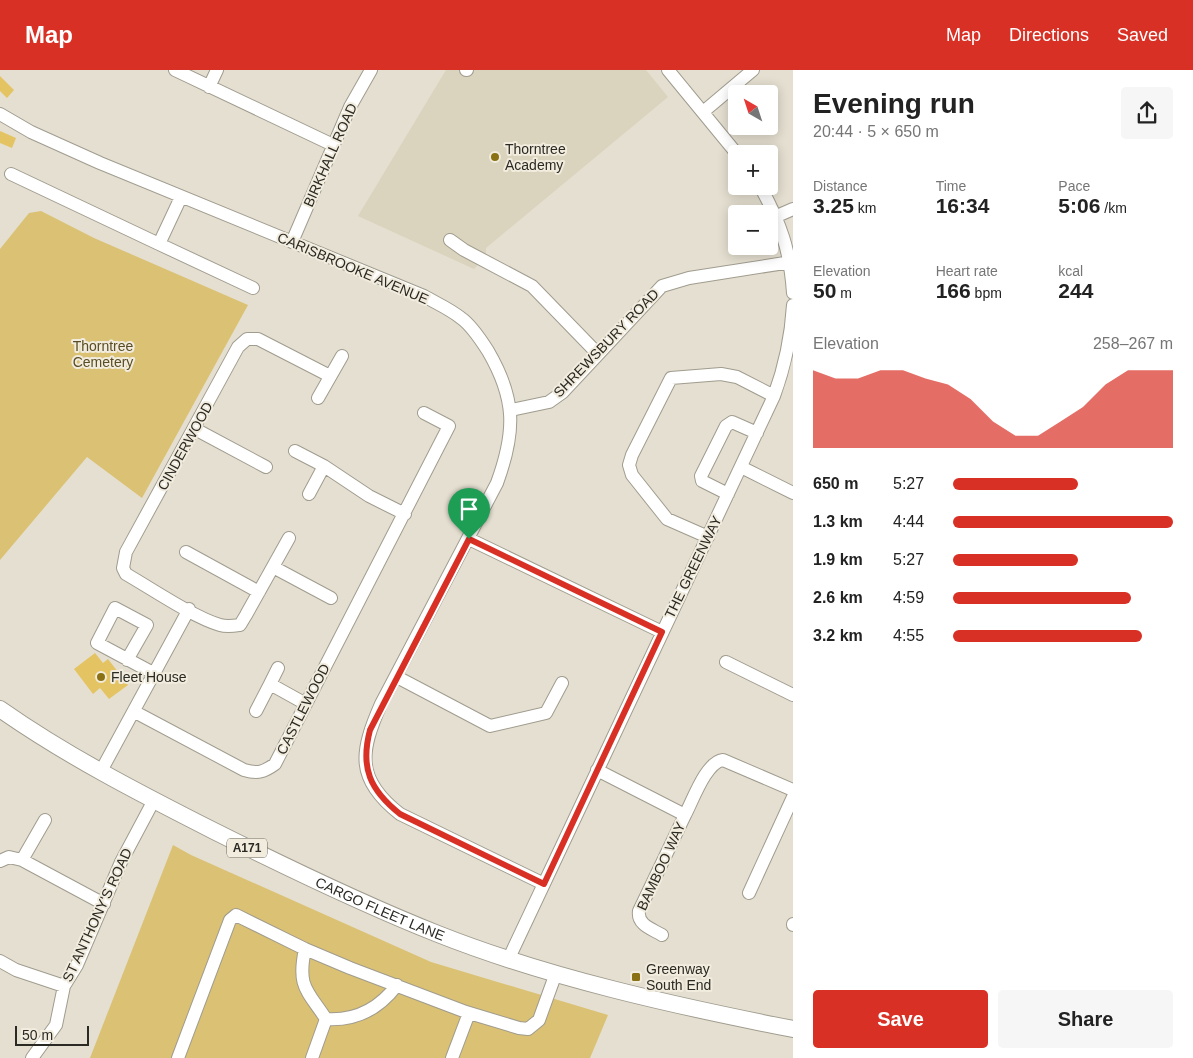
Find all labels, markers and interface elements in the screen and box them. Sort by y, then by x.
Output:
text: Map [25,21,73,48]
text: Map [946,25,981,45]
text: Directions [1009,25,1089,45]
text: Saved [1117,25,1168,45]
north arrow [728,85,778,135]
map controls [728,85,778,255]
button: share [1121,87,1173,139]
text: Evening run [813,88,975,119]
street label: BIRKHALL ROAD [300,101,360,209]
text: 20:44 · 5 × 650 m [813,123,939,140]
place label: Thorntree Academy [505,141,566,173]
button: + [728,145,778,195]
marker: Thorntree Academy [489,151,501,163]
text: Distance [813,178,867,194]
text: Time [936,178,966,194]
text: Pace [1058,178,1090,194]
text: 3.25 [813,194,854,217]
text: 16:34 [936,194,989,217]
text: 5:06 [1058,194,1100,217]
text: km [854,200,876,216]
text: /km [1100,200,1127,216]
button: − [728,205,778,255]
street label: CARISBROOKE AVENUE [275,229,431,307]
text: Elevation [813,263,871,279]
text: Heart rate [936,263,998,279]
text: kcal [1058,263,1083,279]
text: 50 [813,279,836,302]
text: 166 [936,279,971,302]
text: 244 [1058,279,1093,302]
text: m [836,285,852,301]
text: bpm [971,285,1002,301]
street label: SHREWSBURY ROAD [550,286,662,400]
text: Elevation [813,335,879,352]
text: 258–267 m [1093,335,1173,352]
park label: Thorntree Cemetery [73,338,134,370]
street label: CINDERWOOD [154,399,216,493]
text: 650 m [813,475,858,492]
text: 5:27 [893,475,924,492]
pin [448,488,490,539]
icon: arrive [455,495,483,523]
street label: THE GREENWAY [661,513,725,621]
text: 1.3 km [813,513,863,530]
text: 4:44 [893,513,924,530]
text: 1.9 km [813,551,863,568]
text: 5:27 [893,551,924,568]
text: 2.6 km [813,589,863,606]
text: 4:59 [893,589,924,606]
text: 3.2 km [813,627,863,644]
text: 4:55 [893,627,924,644]
street label: CASTLEWOOD [273,661,333,757]
place label: Fleet House [111,669,187,685]
marker: Fleet House [95,671,107,683]
street label: BAMBOO WAY [634,819,689,913]
road number: A171 [227,838,267,858]
street label: ST ANTHONY'S ROAD [59,846,135,984]
street label: CARGO FLEET LANE [313,874,447,944]
place label: Greenway South End [646,961,711,993]
marker: Greenway South End [630,971,642,983]
button: Save [813,990,988,1048]
button: Share [998,990,1173,1048]
scale bar [15,1023,89,1046]
text: 50 m [22,1027,53,1043]

